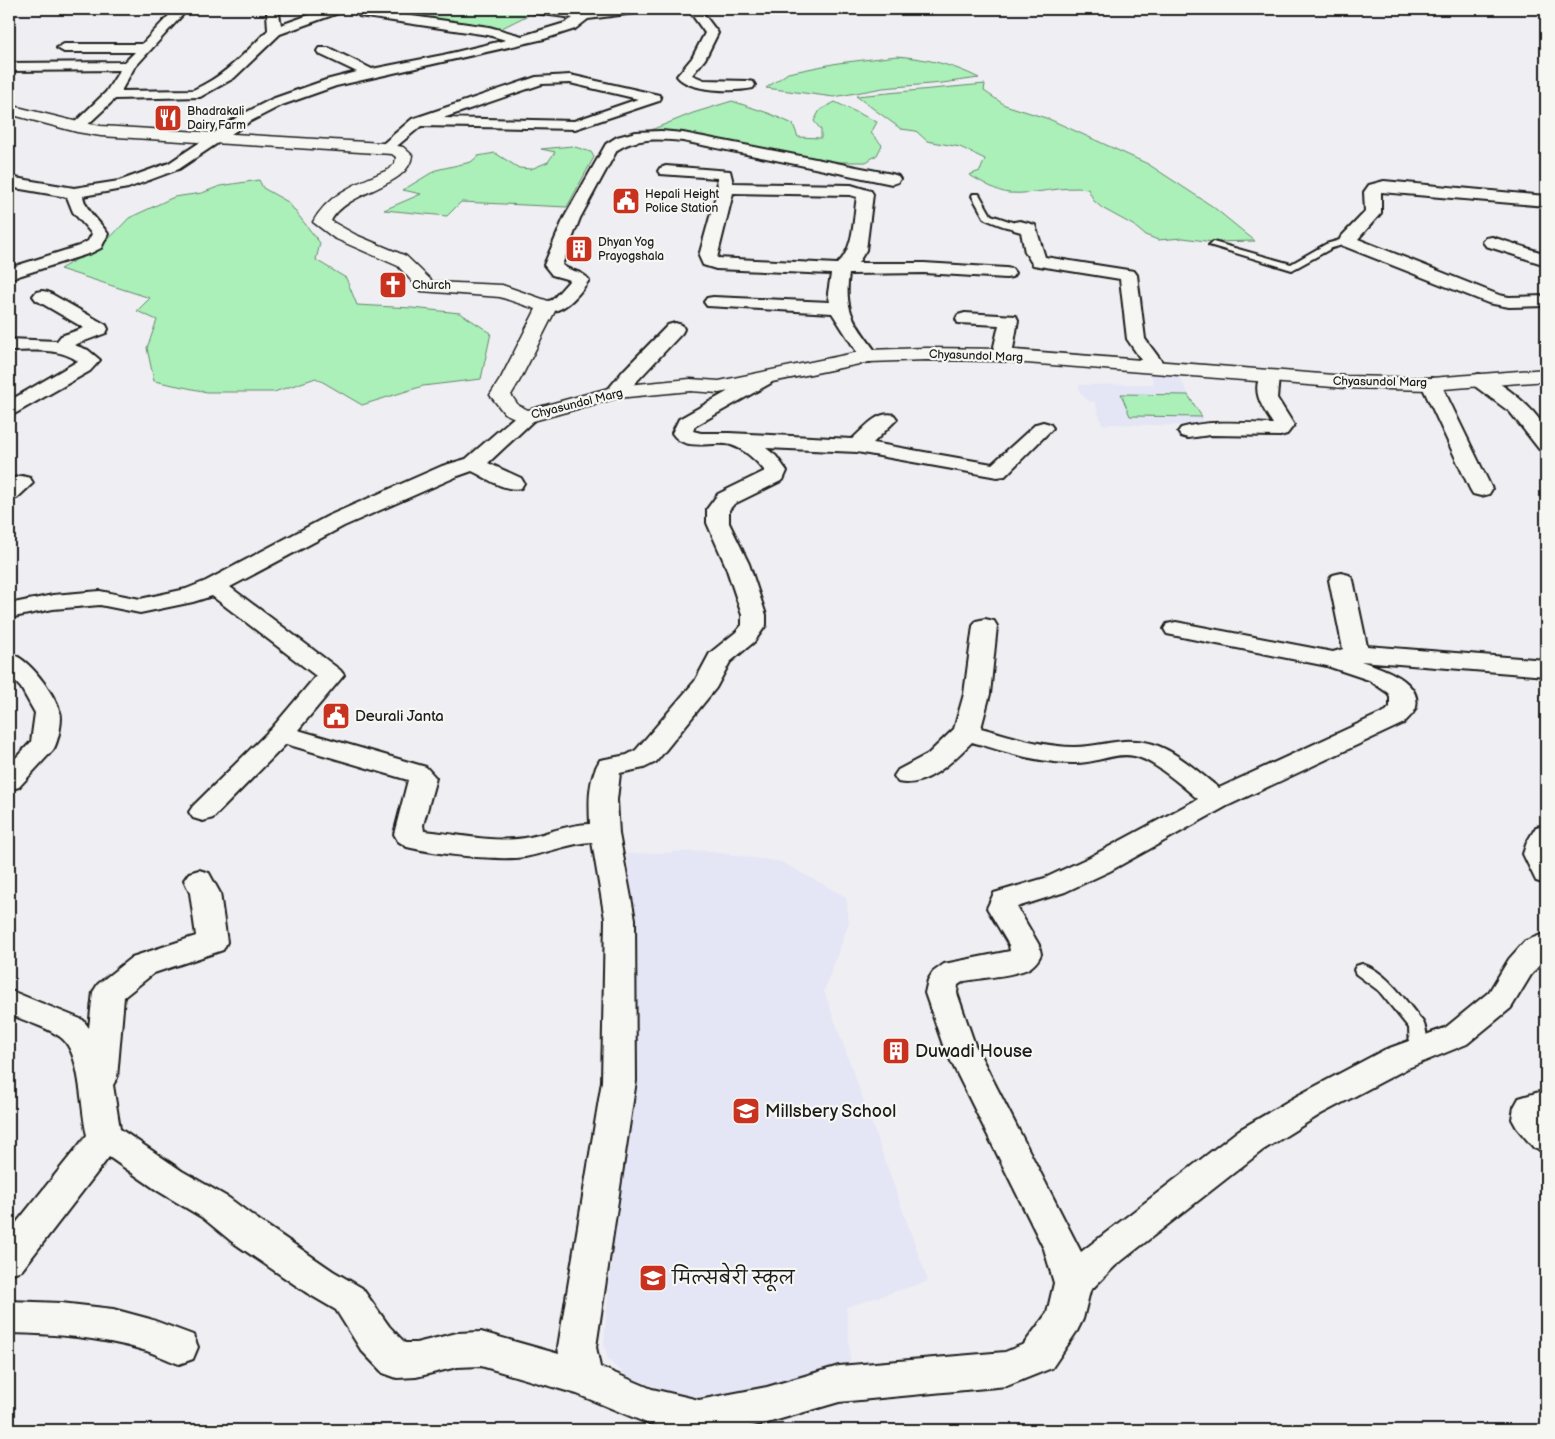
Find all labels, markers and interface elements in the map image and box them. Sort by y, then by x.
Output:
restaurant icon: Bhadrakali Dairy Farm [153,103,183,133]
place label: Bhadrakali Dairy Farm [187,104,246,133]
public building icon: Hepali Height Police Station [611,186,641,216]
place label: Hepali Height Police Station [645,187,720,216]
building icon: Dhyan Yog Prayogshala [564,234,594,264]
place label: Dhyan Yog Prayogshala [598,235,664,264]
church icon: Church [378,270,408,300]
place label: Church [412,278,451,293]
street label: Chyasundol Marg [929,347,1023,365]
street label: Chyasundol Marg [1333,374,1427,390]
street label: Chyasundol Marg [529,385,625,423]
public building icon: Deurali Janta [321,701,351,731]
place label: Deurali Janta [355,707,444,726]
building icon: Duwadi House [881,1036,911,1066]
place label: Duwadi House [915,1041,1033,1062]
school or university icon: Millsbery School [731,1096,761,1126]
place label: Millsbery School [765,1101,896,1122]
place label: मिल्सबेरी स्कूल [671,1262,796,1292]
school or university icon: मिल्सबेरी स्कूल [638,1263,668,1293]

